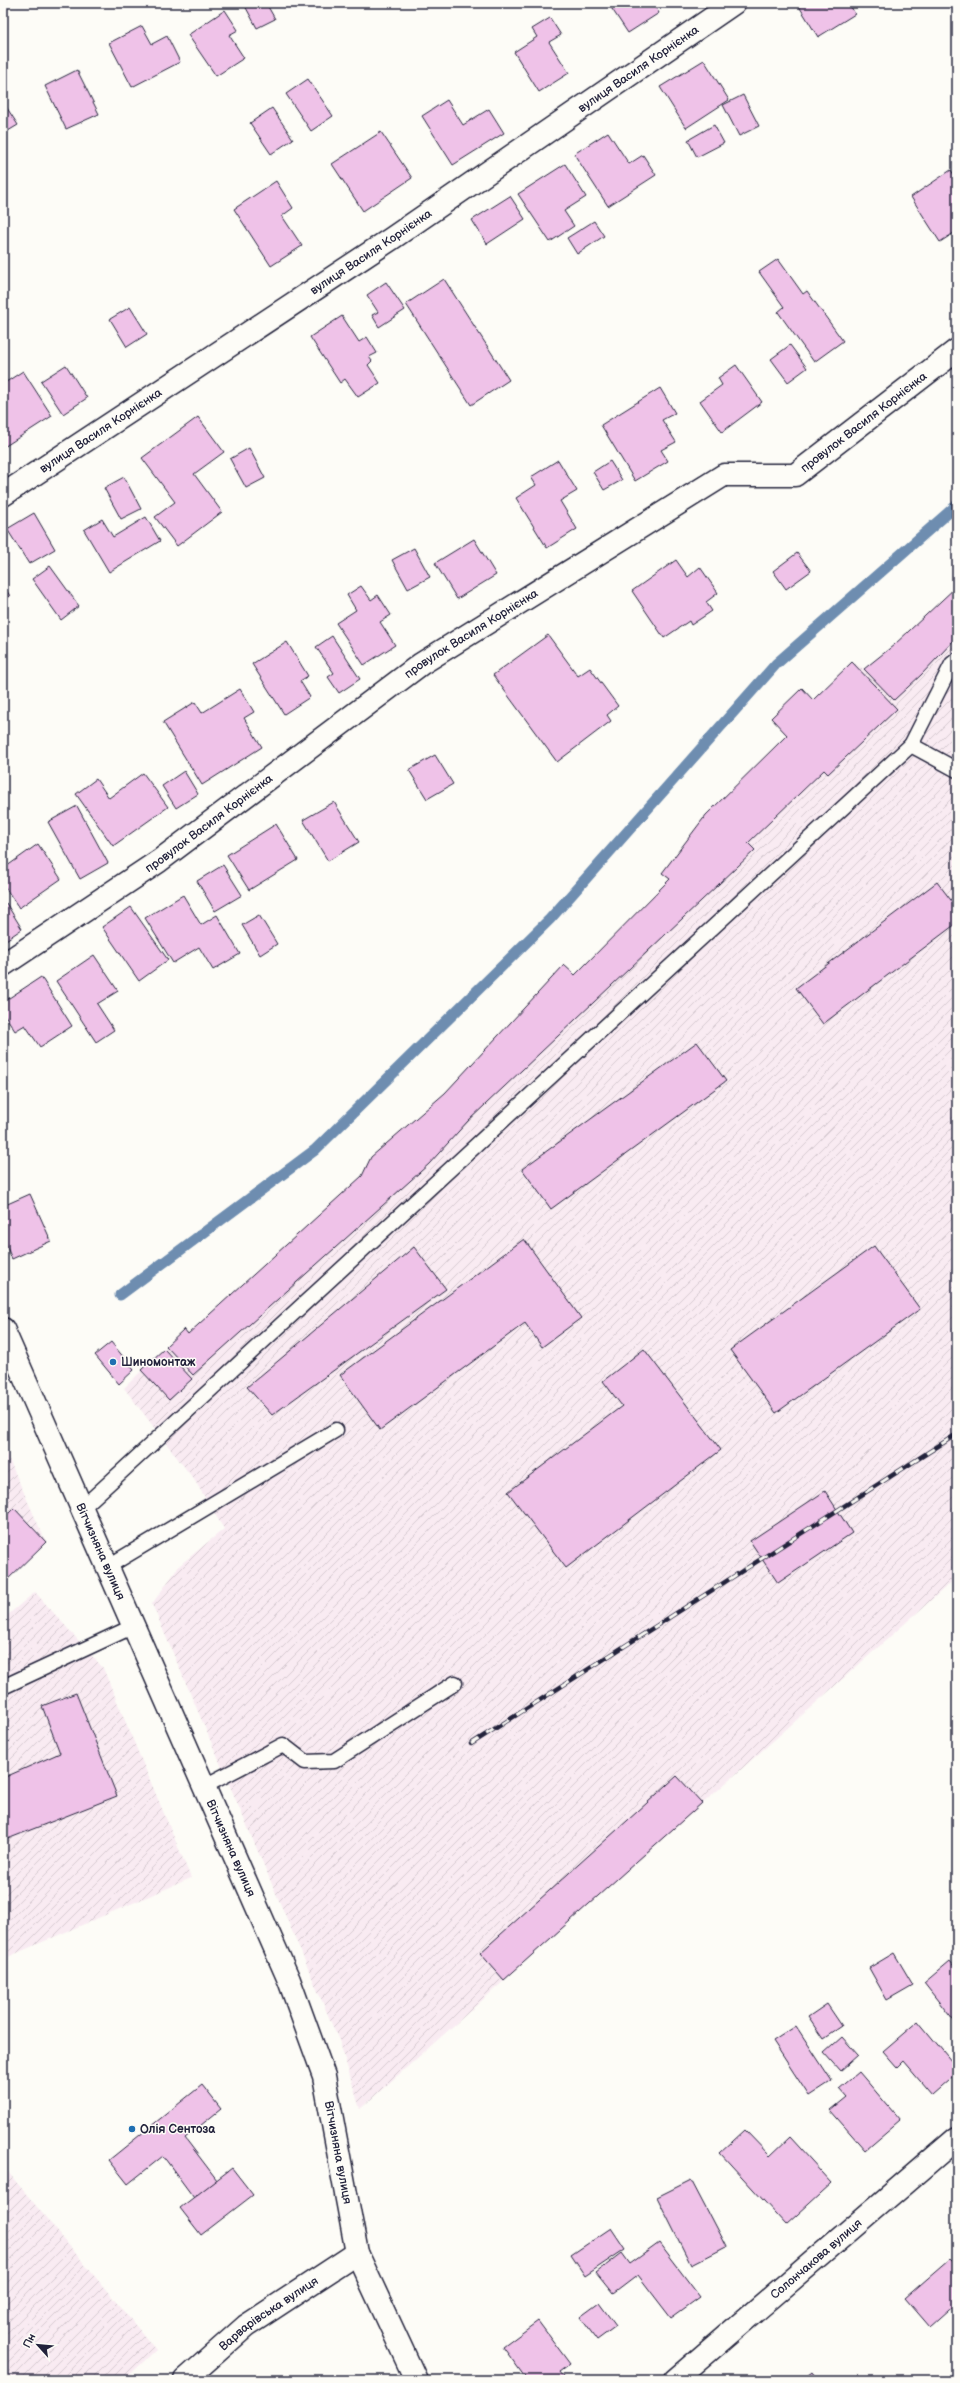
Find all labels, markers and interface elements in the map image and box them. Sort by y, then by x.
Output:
street label: вулиця Василя Корнієнка [575,22,702,116]
street label: вулиця Василя Корнієнка [307,206,435,298]
street label: провулок Василя Корнієнка [797,369,930,476]
street label: вулиця Василя Корнієнка [37,385,165,476]
street label: провулок Василя Корнієнка [401,585,541,681]
street label: провулок Василя Корнієнка [142,771,276,876]
place label: Шиномонтаж [121,1355,196,1370]
marker: Шиномонтаж [108,1357,118,1367]
street label: Вітчизняна вулиця [73,1501,129,1603]
street label: Вітчизняна вулиця [203,1797,259,1899]
street label: Вітчизняна вулиця [321,2100,355,2206]
place label: Олія Сентоза [140,2122,216,2137]
marker: Олія Сентоза [127,2124,137,2134]
street label: Солончакова вулиця [767,2215,865,2302]
street label: Варварівська вулиця [216,2273,321,2354]
north arrow [18,2325,58,2365]
text: Пн [20,2331,39,2350]

